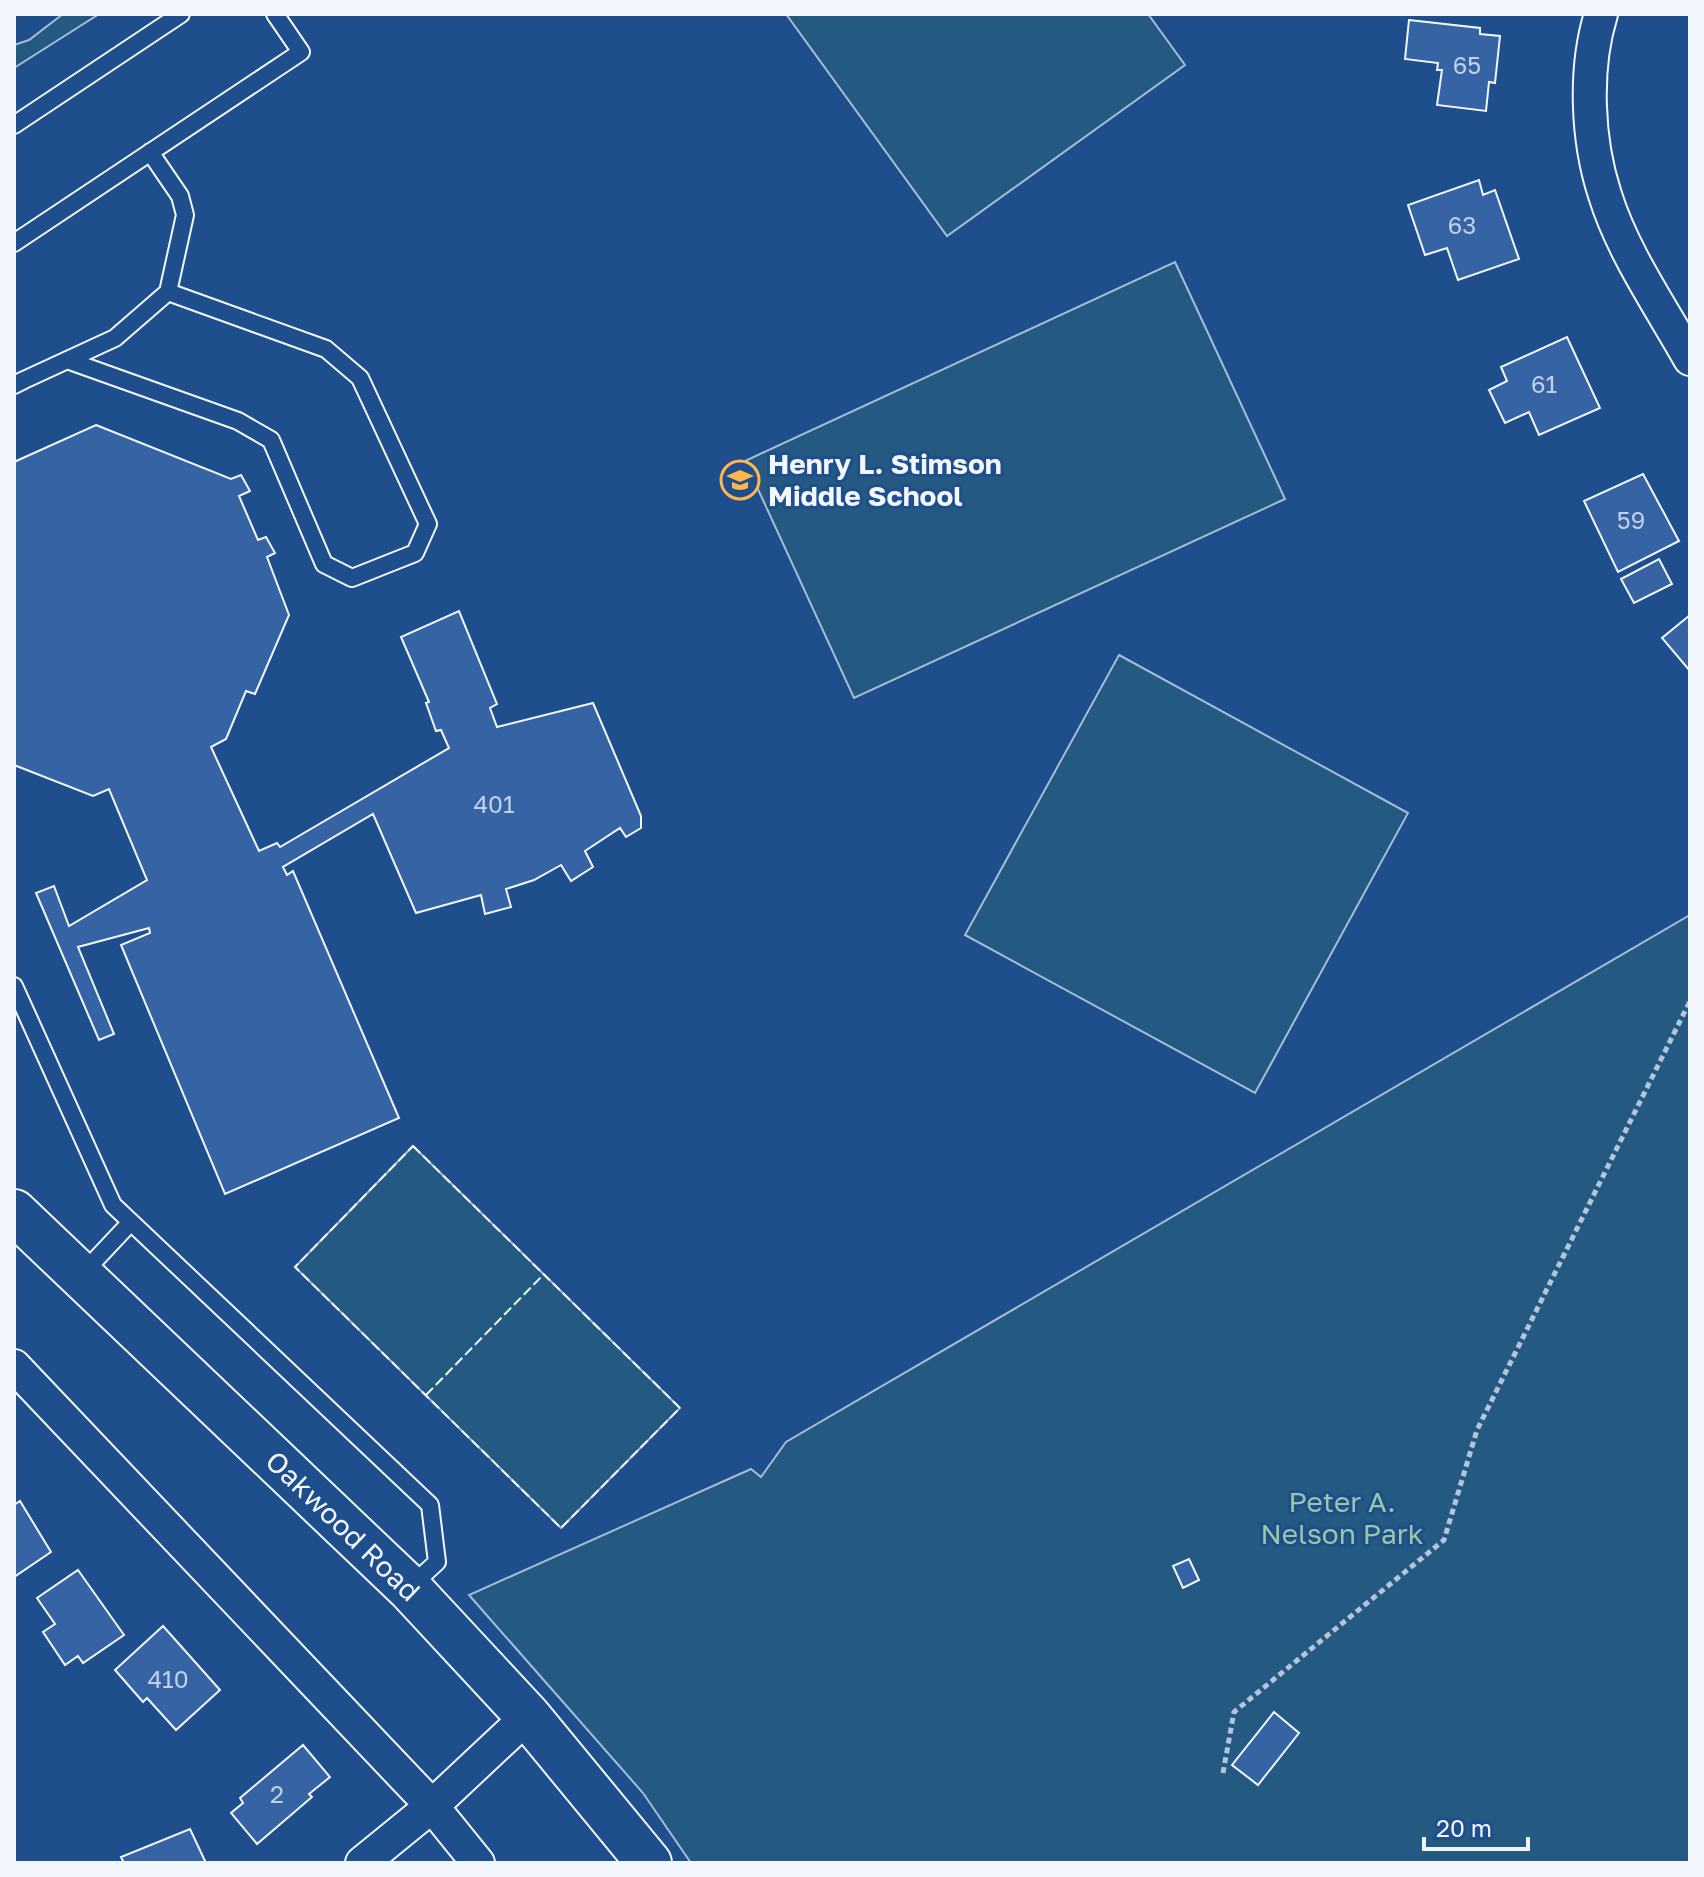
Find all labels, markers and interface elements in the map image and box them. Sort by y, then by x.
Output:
house number: 65 [1453,50,1481,79]
house number: 63 [1448,210,1476,239]
house number: 61 [1531,369,1557,398]
place label: Henry L. Stimson Middle School [768,447,1002,512]
school or university icon: Henry L. Stimson Middle School [719,459,761,501]
house number: 59 [1617,505,1645,534]
house number: 401 [473,789,515,818]
street label: Oakwood Road [259,1444,427,1607]
park label: Peter A. Nelson Park [1261,1485,1424,1550]
house number: 410 [147,1664,189,1693]
house number: 2 [270,1779,284,1808]
scale bar [1424,1801,1528,1851]
text: 20 m [1436,1813,1492,1842]

